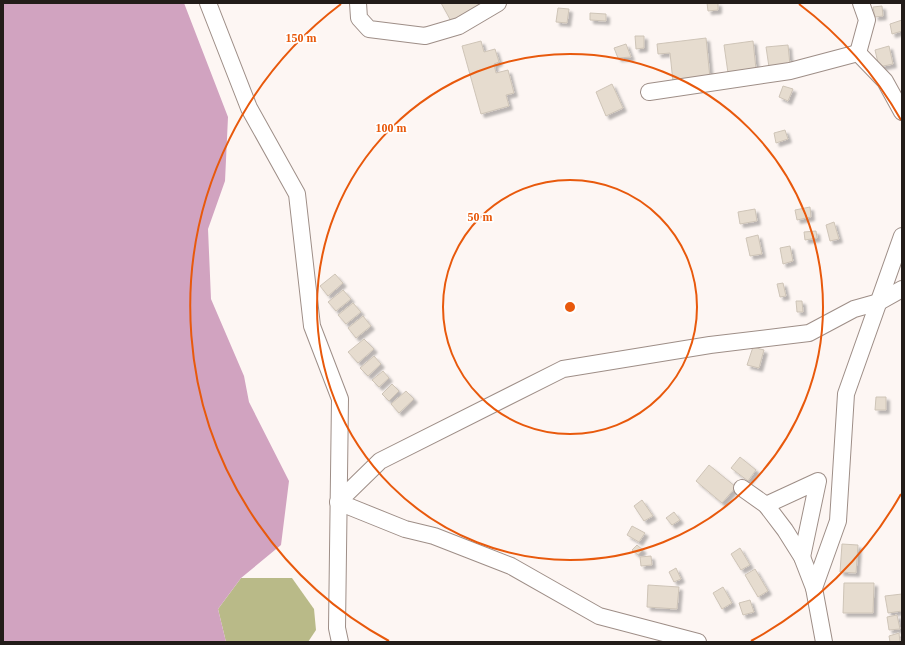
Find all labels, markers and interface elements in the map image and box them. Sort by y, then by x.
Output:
text: 150 m [286,31,317,45]
text: 100 m [376,121,407,135]
text: 50 m [468,210,493,224]
centre of rings [563,300,577,314]

